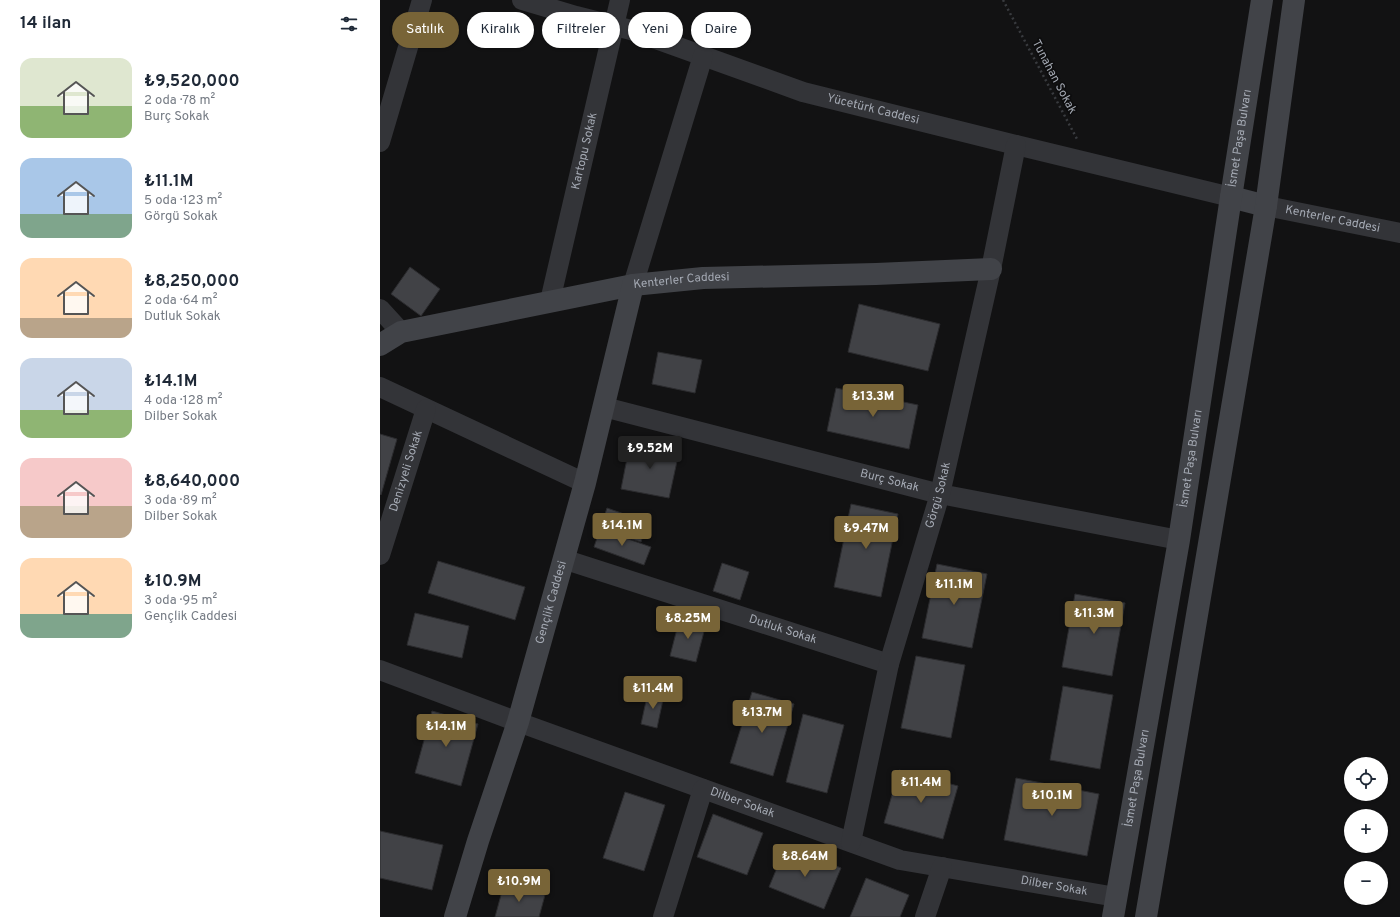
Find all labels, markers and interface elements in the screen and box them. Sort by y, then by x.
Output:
chip: Satılık [392,12,459,48]
chip: Kiralık [467,12,534,48]
chip: Filtreler [542,12,620,48]
chip: Yeni [628,12,683,48]
chip: Daire [691,12,751,48]
text: 14 ilan [20,13,71,35]
icon: filters [338,13,360,35]
street label: Tunahan Sokak [1028,37,1080,117]
text: ₺9,520,000 [144,71,240,93]
icon: home [52,74,100,122]
street label: İsmet Paşa Bulvarı [1225,88,1256,189]
street label: Yücetürk Caddesi [825,90,921,129]
text: 2 oda · 78 m² [144,93,215,109]
text: Burç Sokak [144,109,209,125]
street label: Kartopu Sokak [568,111,602,191]
text: ₺11.1M [144,171,194,193]
icon: home [52,174,100,222]
text: 5 oda · 123 m² [144,193,222,209]
street label: Kenterler Caddesi [1284,202,1382,237]
text: Görgü Sokak [144,209,218,225]
street label: Kenterler Caddesi [633,269,730,293]
text: ₺8,250,000 [144,271,240,293]
icon: home [52,274,100,322]
text: 2 oda · 64 m² [144,293,217,309]
text: Dutluk Sokak [144,309,221,325]
text: ₺14.1M [144,371,198,393]
icon: home [52,374,100,422]
pin: ₺13.3M [840,384,906,418]
text: ₺13.3M [852,389,894,405]
text: 4 oda · 128 m² [144,393,222,409]
text: Dilber Sokak [144,409,217,425]
street label: İsmet Paşa Bulvarı [1176,409,1207,509]
street label: Denizyeli Sokak [386,428,427,514]
pin: ₺9.52M [617,436,683,470]
text: ₺9.52M [627,441,673,457]
street label: Görgü Sokak [922,460,955,530]
street label: Burç Sokak [858,466,921,496]
text: ₺8,640,000 [144,471,240,493]
icon: home [52,474,100,522]
text: 3 oda · 89 m² [144,493,217,509]
text: Dilber Sokak [144,509,217,525]
pin: ₺14.1M [589,513,655,547]
pin: ₺9.47M [833,516,899,550]
text: ₺14.1M [602,518,642,534]
text: ₺9.47M [843,521,889,537]
street label: Gençlik Caddesi [532,559,571,646]
text: ₺10.9M [144,571,202,593]
pin: ₺11.1M [921,572,987,606]
icon: home [52,574,100,622]
text: ₺11.1M [935,577,973,593]
text: 3 oda · 95 m² [144,593,217,609]
pin: ₺11.3M [1061,601,1127,635]
pin: ₺8.25M [655,606,721,640]
text: ₺11.3M [1074,606,1114,622]
text: Gençlik Caddesi [144,609,237,625]
text: ₺8.25M [665,611,711,627]
street label: Dutluk Sokak [747,611,819,648]
pin: ₺11.4M [620,676,686,710]
text: ₺11.4M [632,681,674,697]
pin: ₺13.7M [729,700,795,734]
text: ₺13.7M [742,705,782,721]
pin: ₺14.1M [413,714,479,748]
text: ₺14.1M [426,719,466,735]
street label: İsmet Paşa Bulvarı [1121,728,1154,828]
map controls [1344,757,1388,905]
button: locate [1344,757,1388,801]
pin: ₺11.4M [888,770,954,804]
text: ₺11.4M [900,775,942,791]
pin: ₺10.1M [1019,783,1085,817]
street label: Dilber Sokak [708,784,777,822]
text: ₺10.1M [1031,788,1073,804]
button: + [1344,809,1388,853]
pin: ₺8.64M [772,844,838,878]
text: ₺8.64M [782,849,828,865]
button: − [1344,861,1388,905]
pin: ₺10.9M [486,869,552,903]
street label: Dilber Sokak [1019,873,1089,900]
text: ₺10.9M [497,874,541,890]

